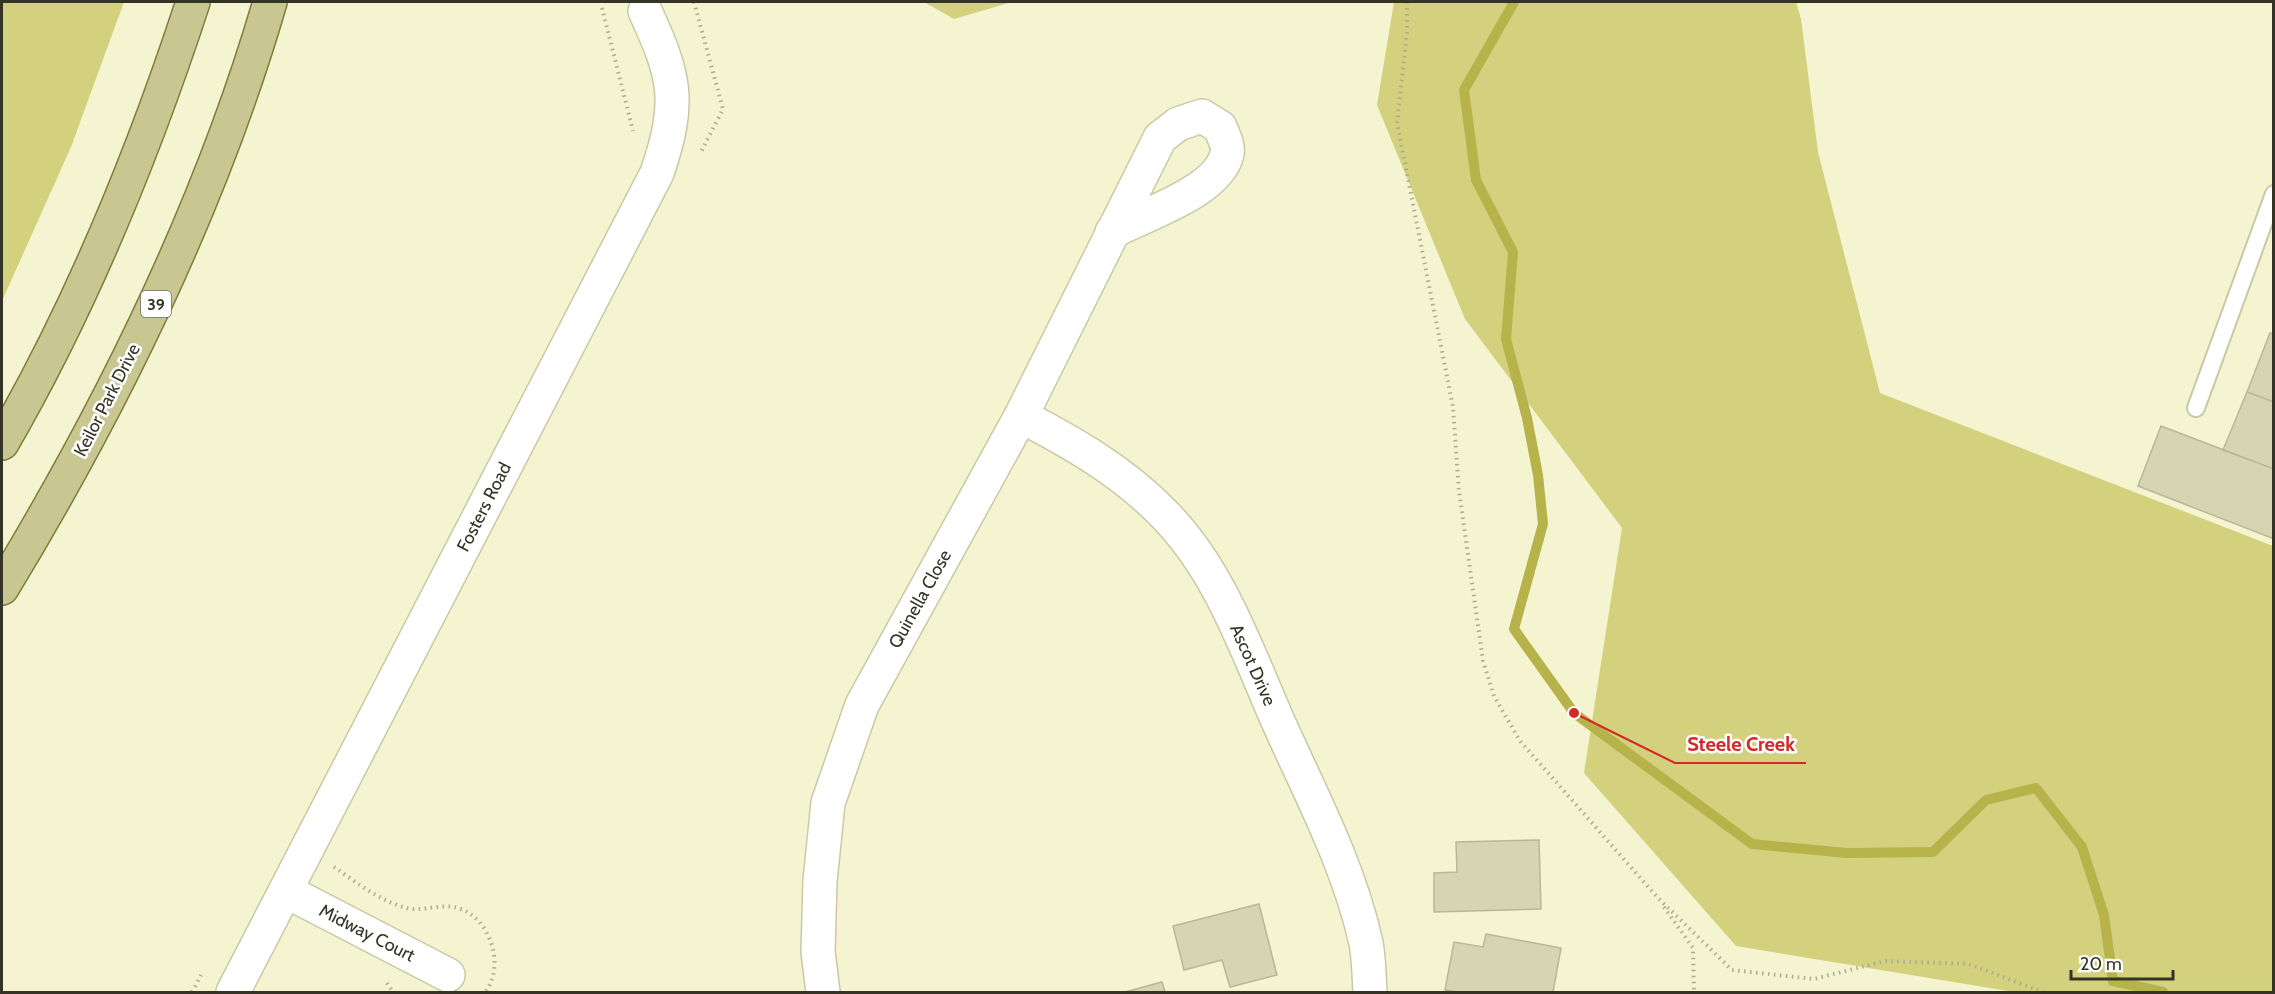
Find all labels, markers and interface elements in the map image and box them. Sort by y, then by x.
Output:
road number: 39 [141,291,171,317]
street label: Keilor Park Drive [69,340,145,460]
street label: Fosters Road [452,459,516,555]
street label: Quinella Close [884,546,956,652]
street label: Ascot Drive [1225,621,1281,709]
callout: Steele Creek [1675,725,1806,763]
text: Steele Creek [1687,732,1795,756]
street label: Midway Court [315,899,419,967]
scale bar [2071,943,2173,981]
text: 20 m [2080,953,2122,975]

